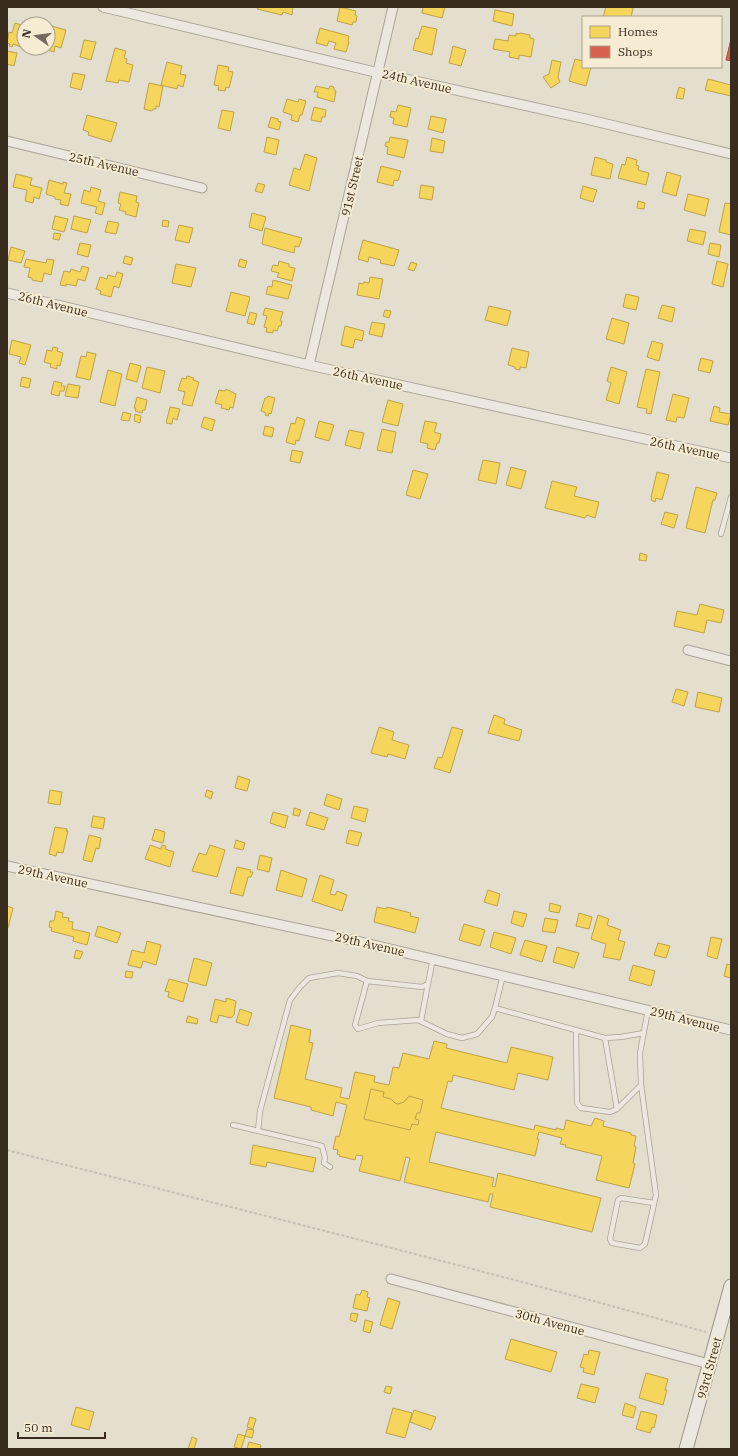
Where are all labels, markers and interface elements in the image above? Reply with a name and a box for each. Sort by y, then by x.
north arrow [16,16,56,56]
legend [582,16,722,68]
text: Homes [618,24,658,39]
text: N [18,27,34,39]
text: Shops [618,44,653,59]
street label: 24th Avenue [381,66,453,96]
street label: 25th Avenue [68,149,140,179]
street label: 91st Street [338,155,366,217]
street label: 26th Avenue [17,288,89,320]
street label: 26th Avenue [332,363,404,393]
street label: 26th Avenue [649,433,721,463]
street label: 29th Avenue [17,861,89,891]
street label: 29th Avenue [334,929,406,959]
street label: 29th Avenue [649,1003,721,1035]
street label: 30th Avenue [514,1306,586,1338]
street label: 93rd Street [694,1335,724,1401]
scale bar [18,1414,105,1440]
text: 50 m [24,1420,53,1435]

